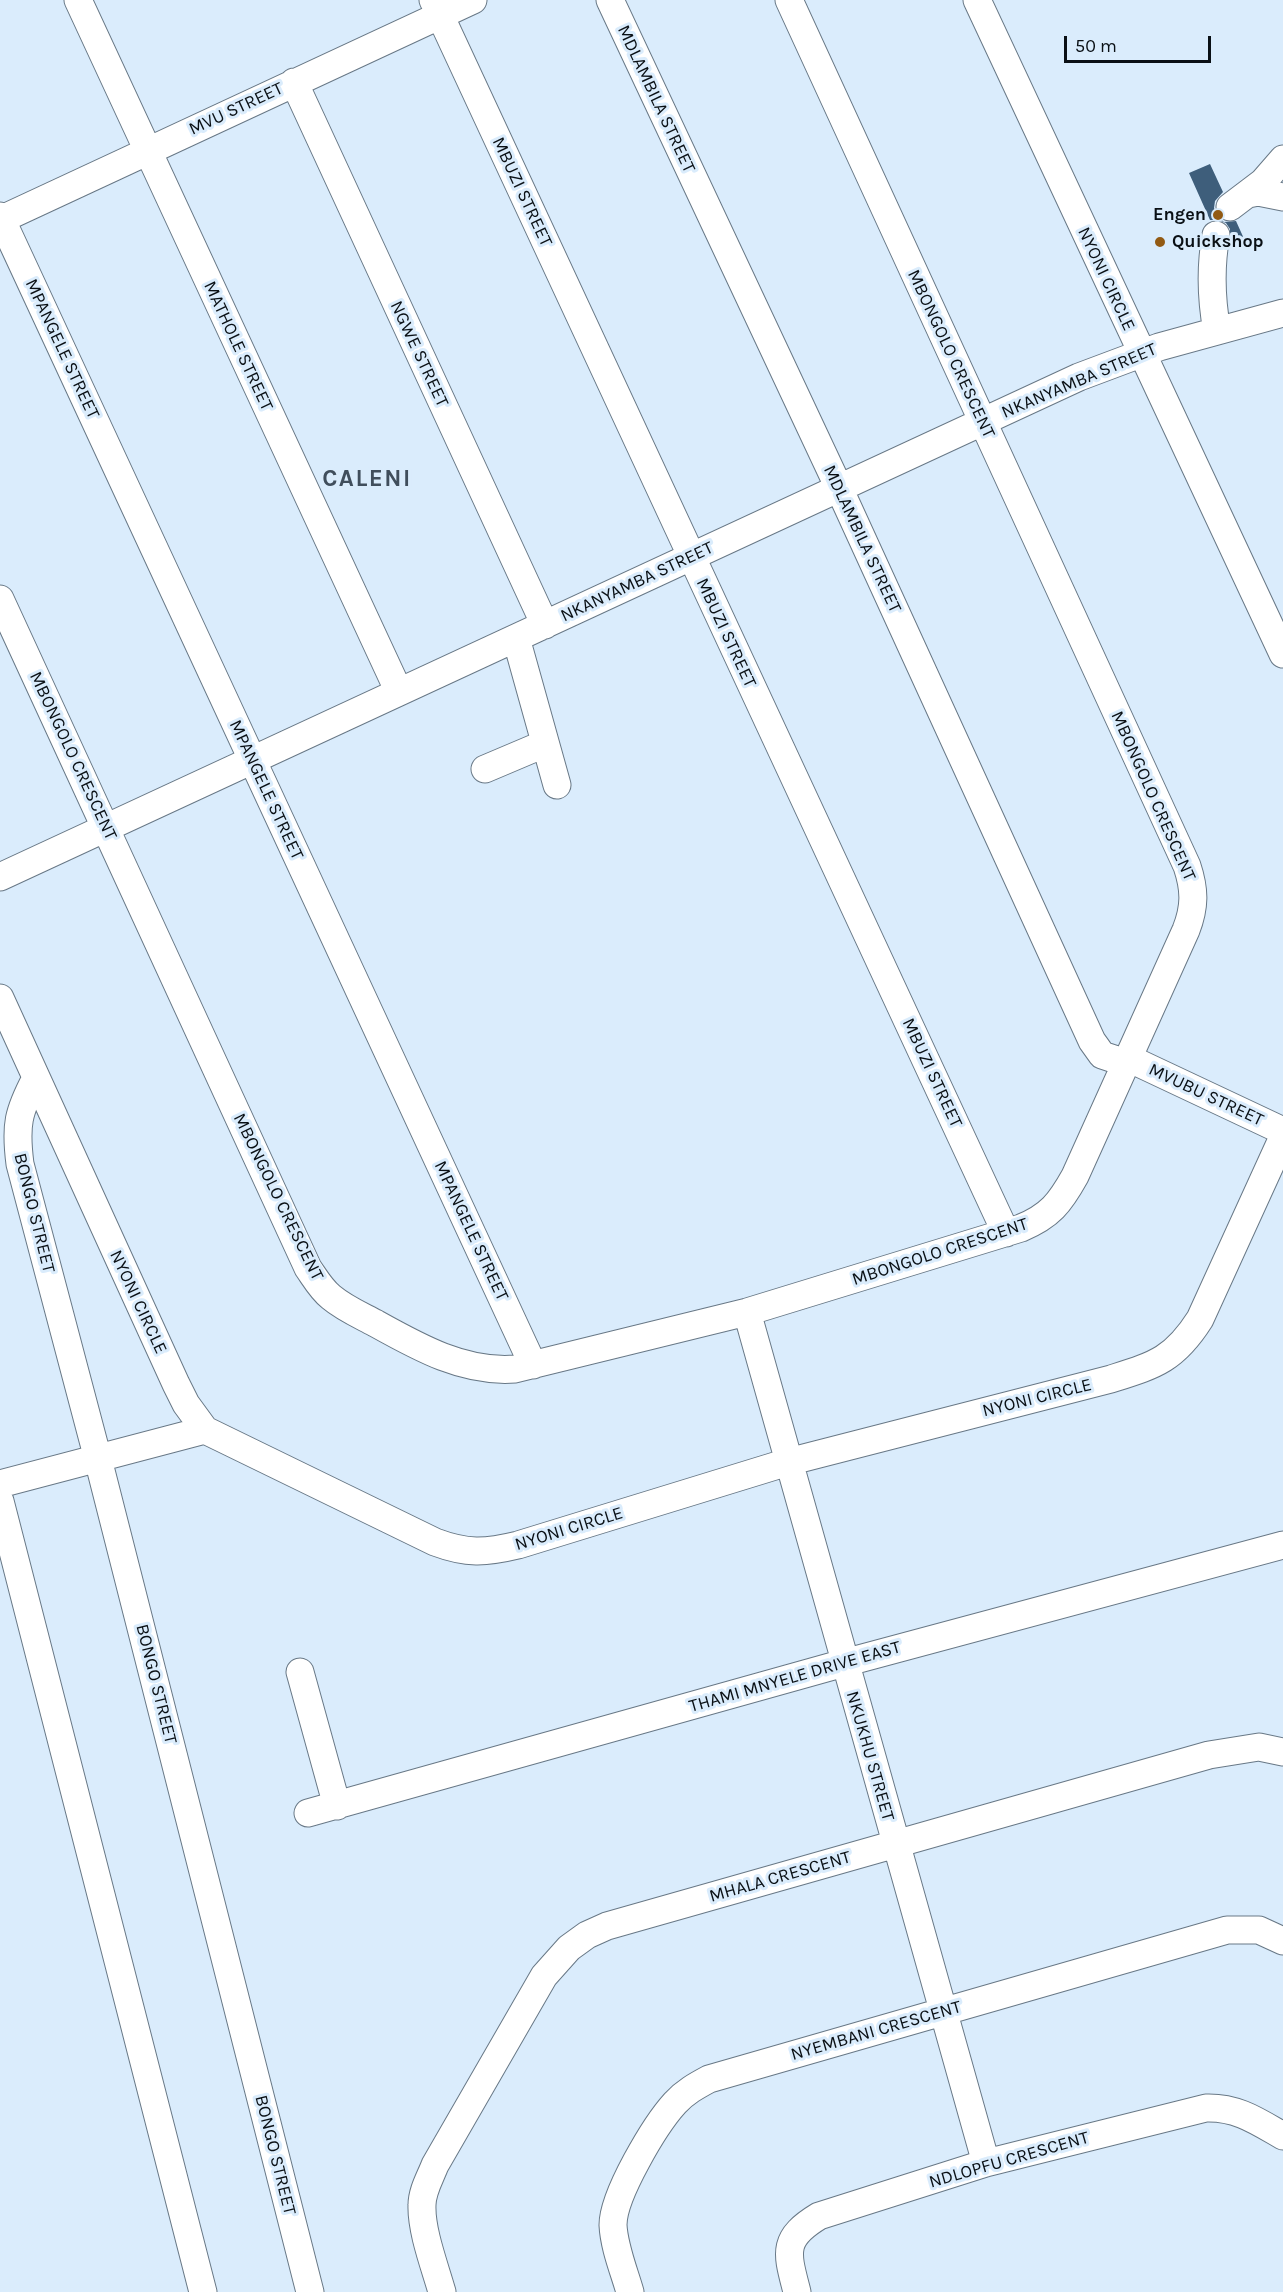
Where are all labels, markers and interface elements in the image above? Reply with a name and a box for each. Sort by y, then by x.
street label: MDLAMBILA STREET [612,22,700,176]
scale bar [1067,24,1214,62]
text: 50 m [1075,35,1117,57]
street label: MVU STREET [185,78,287,140]
street label: MBUZI STREET [487,134,557,250]
place label: Engen [1153,204,1206,226]
marker: Engen [1211,208,1225,222]
street label: NYONI CIRCLE [1073,224,1139,334]
place label: Quickshop [1172,231,1264,253]
marker: Quickshop [1153,235,1167,249]
street label: MBONGOLO CRESCENT [902,266,1000,442]
street label: MPANGELE STREET [20,276,104,422]
street label: MATHOLE STREET [199,278,277,414]
street label: NGWE STREET [385,298,453,410]
street label: NKANYAMBA STREET [998,339,1160,423]
street label: MDLAMBILA STREET [818,462,906,616]
district label: CALENI [322,465,412,493]
street label: NKANYAMBA STREET [557,537,717,627]
street label: MBUZI STREET [691,575,761,691]
street label: MBONGOLO CRESCENT [24,668,122,844]
street label: MBONGOLO CRESCENT [1106,708,1200,884]
street label: MPANGELE STREET [224,717,308,863]
street label: MBUZI STREET [897,1015,967,1131]
street label: MVUBU STREET [1145,1059,1267,1131]
street label: MBONGOLO CRESCENT [228,1110,328,1284]
street label: BONGO STREET [9,1151,59,1275]
street label: MPANGELE STREET [429,1158,513,1304]
street label: MBONGOLO CRESCENT [849,1213,1031,1291]
street label: NYONI CIRCLE [105,1247,171,1357]
street label: NYONI CIRCLE [980,1374,1094,1422]
street label: NYONI CIRCLE [512,1502,626,1556]
street label: BONGO STREET [131,1622,181,1746]
street label: THAMI MNYELE DRIVE EAST [687,1636,903,1718]
street label: NKUKHU STREET [841,1689,899,1823]
street label: MHALA CRESCENT [707,1846,853,1908]
street label: NYEMBANI CRESCENT [788,1996,964,2066]
street label: BONGO STREET [250,2093,300,2217]
street label: NDLOPFU CRESCENT [927,2127,1091,2193]

